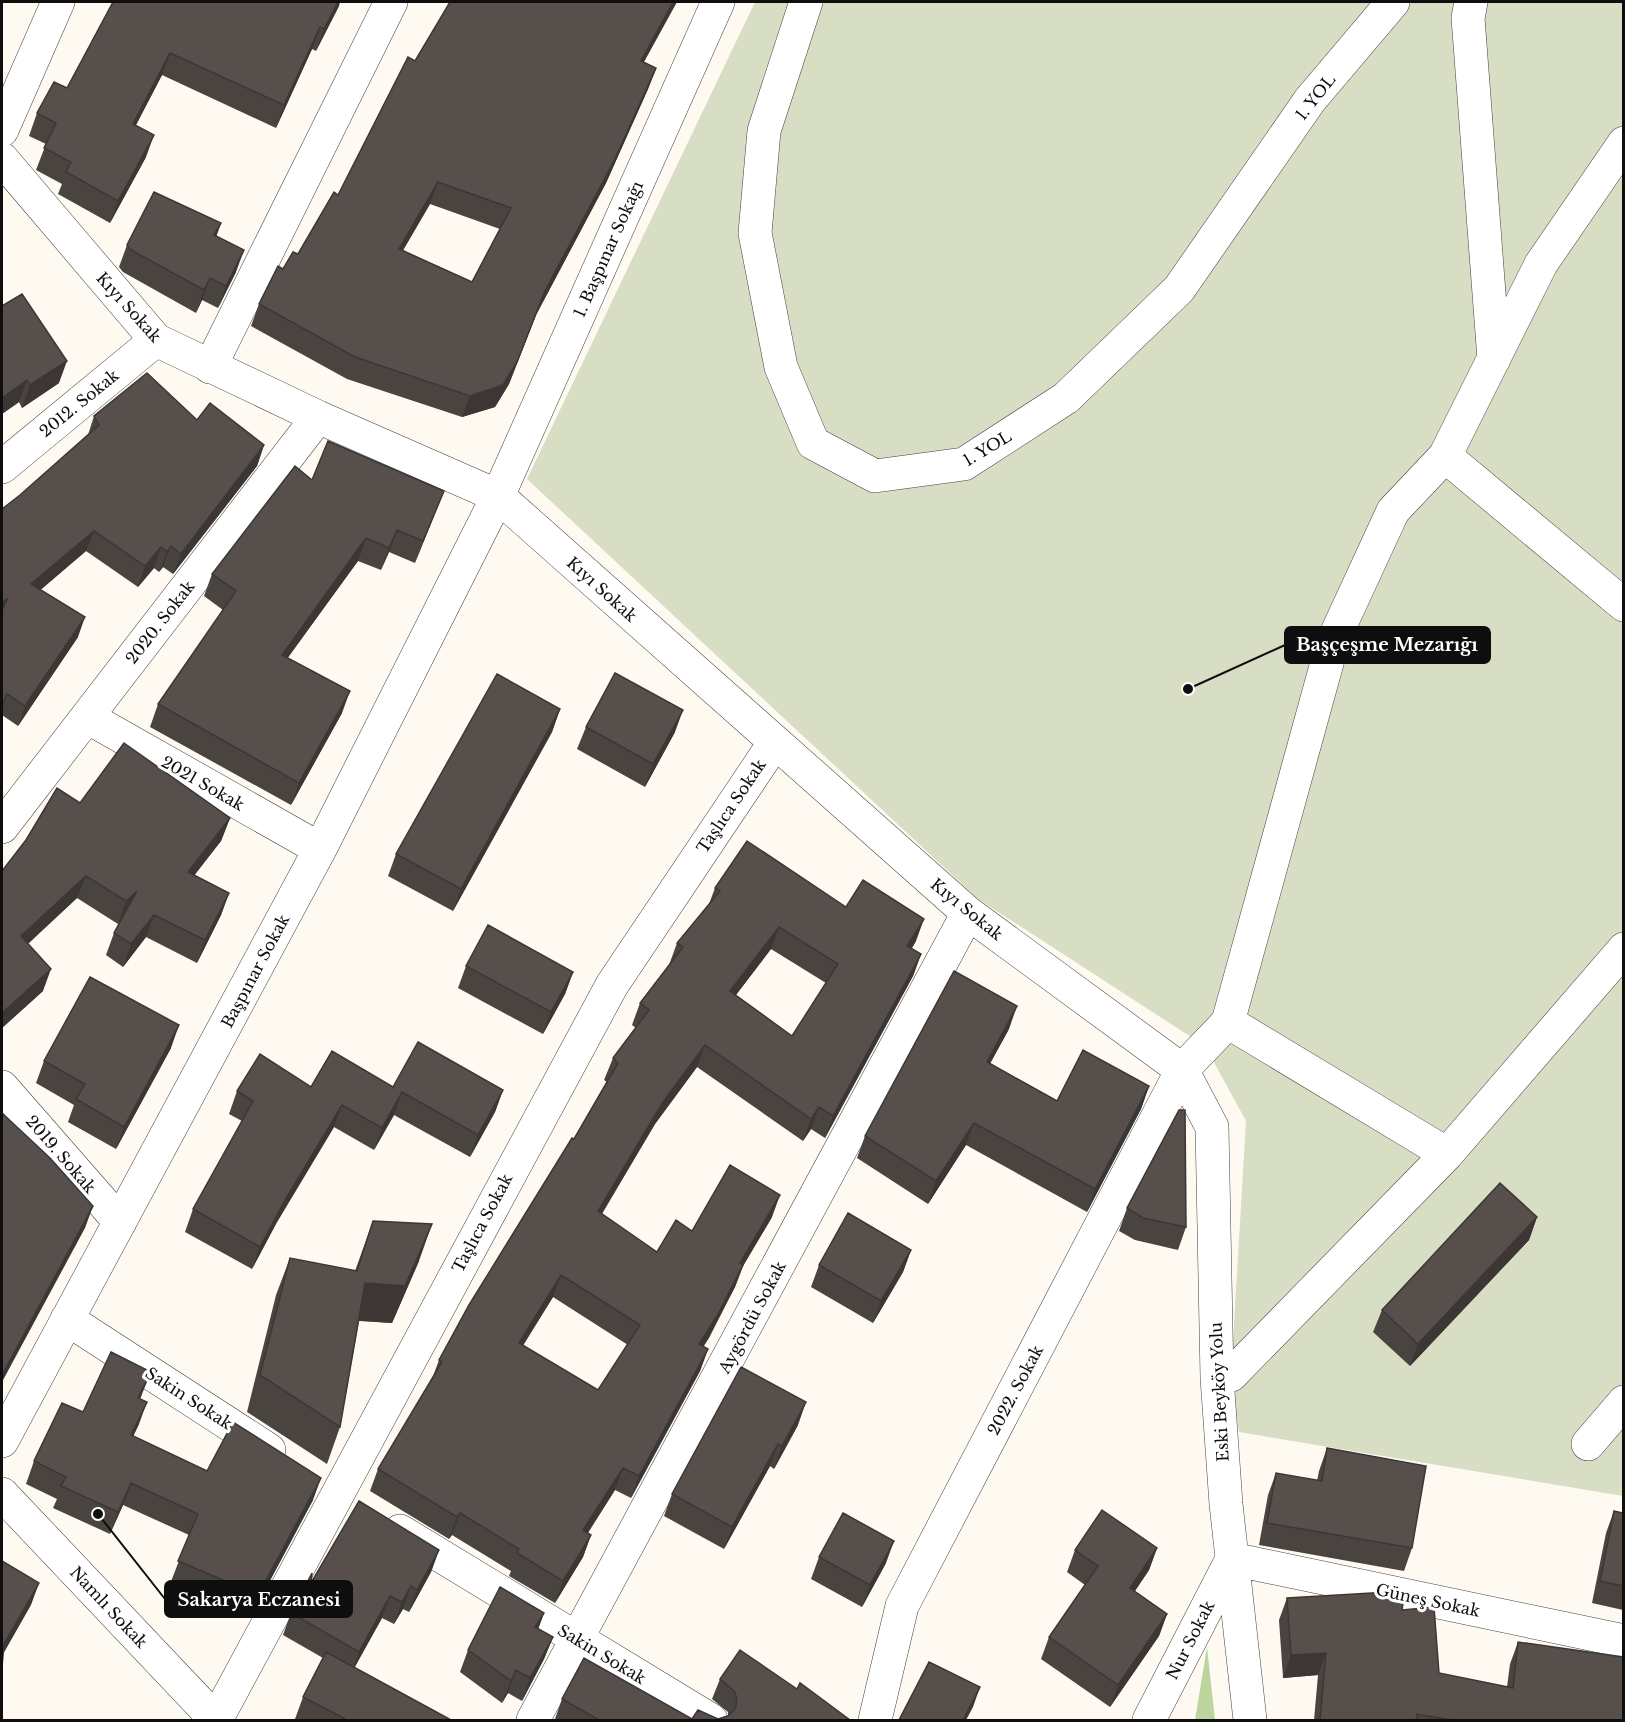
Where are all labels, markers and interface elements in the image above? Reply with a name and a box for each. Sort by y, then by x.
street label: 1. YOL [1291,70,1339,124]
street label: 1. Başpınar Sokağı [569,177,647,320]
street label: Kıyı Sokak [92,268,166,346]
street label: 2012. Sokak [35,365,123,441]
street label: 1. YOL [959,426,1015,470]
street label: Kıyı Sokak [563,552,641,626]
street label: 2020. Sokak [121,576,199,668]
callout: Başçeşme Mezarığı [1285,627,1490,663]
text: Başçeşme Mezarığı [1296,634,1478,656]
street label: 2021 Sokak [158,751,248,815]
street label: Taşlıca Sokak [692,755,770,857]
street label: Kıyı Sokak [927,874,1007,944]
street label: Başpınar Sokak [217,911,293,1031]
street label: 2019. Sokak [22,1111,100,1197]
street label: Taşlıca Sokak [448,1170,517,1276]
street label: Aygördü Sokak [714,1257,790,1377]
street label: Eski Beyköy Yolu [1205,1321,1233,1462]
street label: 2022. Sokak [983,1341,1047,1438]
street label: Sakin Sokak [142,1363,236,1434]
street label: Namlı Sokak [66,1562,152,1652]
street label: Güneş Sokak [1374,1579,1482,1621]
callout: Sakarya Eczanesi [165,1581,352,1617]
text: Sakarya Eczanesi [177,1589,341,1611]
street label: Nur Sokak [1162,1597,1218,1683]
street label: Sakin Sokak [554,1620,650,1688]

